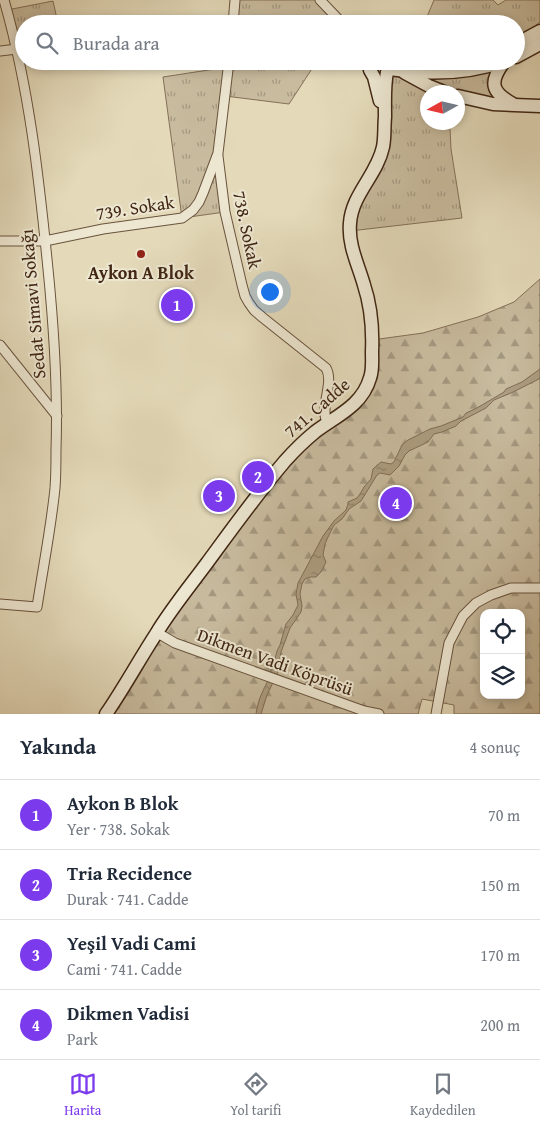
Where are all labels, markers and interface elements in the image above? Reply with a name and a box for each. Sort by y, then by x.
search box [15,15,525,70]
icon: search [33,29,61,57]
text: Burada ara [73,29,160,57]
north arrow [420,85,465,130]
street label: 739. Sokak [94,188,177,227]
street label: 738. Sokak [226,188,269,272]
street label: Sedat Simavi Sokağı [13,228,52,380]
marker: Aykon A Blok [135,248,147,260]
place label: Aykon A Blok [88,259,195,286]
your location [257,279,283,305]
pin: 1 [161,286,193,324]
street label: 741. Cadde [278,371,356,444]
pin: 2 [242,458,274,496]
pin: 3 [203,477,235,515]
pin: 4 [380,484,412,522]
map controls [480,609,525,699]
button: locate [480,609,525,654]
street label: Dikmen Vadi Köprüsü [194,621,357,702]
button: layers [480,654,525,699]
text: Yakında [20,731,96,762]
text: 4 sonuç [470,735,520,759]
text: Aykon B Blok [67,789,178,817]
text: 1 [32,803,40,827]
text: 70 m [488,803,520,827]
text: Yer · 738. Sokak [67,817,170,841]
text: Tria Recidence [67,859,192,887]
text: 2 [32,873,40,897]
text: 150 m [480,873,520,897]
text: Durak · 741. Cadde [67,887,189,911]
text: Yeşil Vadi Cami [67,929,196,957]
text: 3 [32,943,40,967]
text: 170 m [480,943,520,967]
text: Cami · 741. Cadde [67,957,182,981]
text: Dikmen Vadisi [67,999,189,1027]
text: 4 [32,1013,40,1037]
text: 200 m [480,1013,520,1037]
text: Park [67,1027,98,1051]
tab: Harita [64,1070,101,1120]
tab: Yol tarifi [230,1070,281,1120]
tab: Kaydedilen [410,1070,476,1120]

